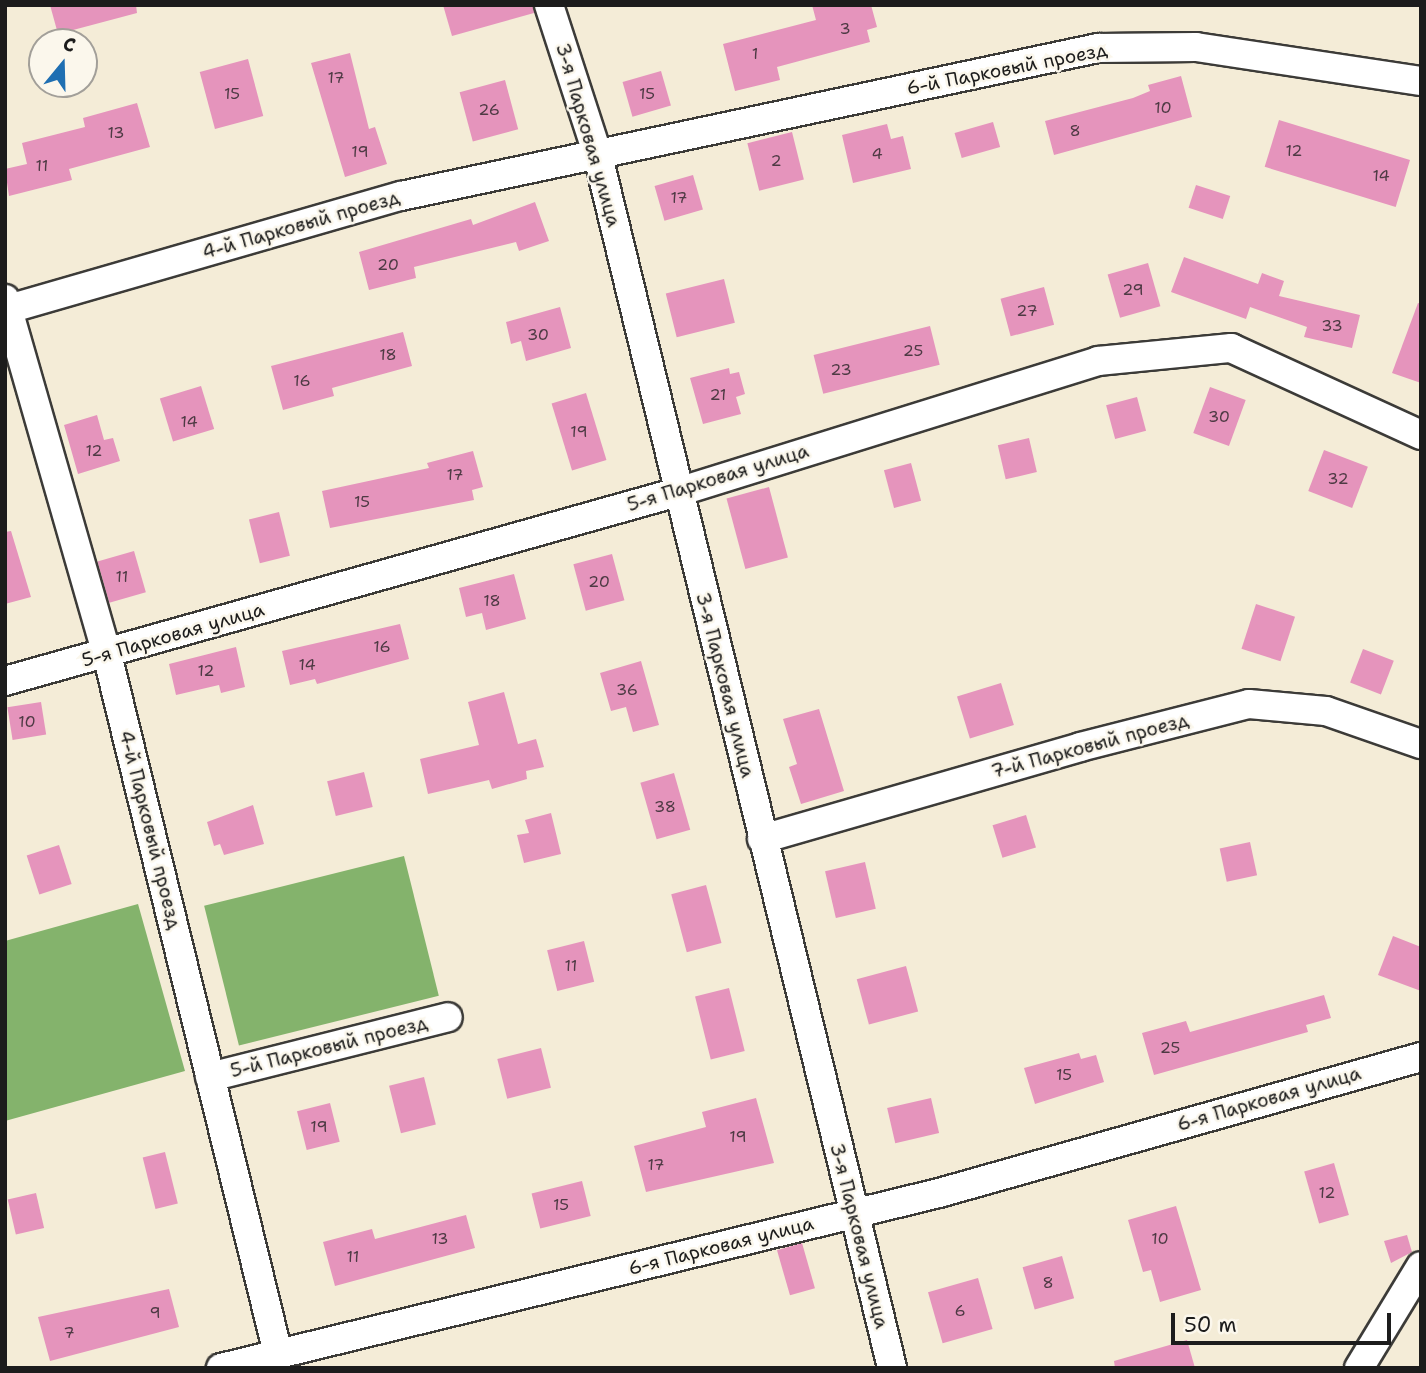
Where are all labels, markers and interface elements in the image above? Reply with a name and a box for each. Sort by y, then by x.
house number: 3 [839,19,851,39]
north arrow [28,28,98,98]
text: С [60,31,79,58]
street label: 6-й Парковый проезд [905,38,1109,100]
street label: 3-я Парковая улица [551,41,625,229]
house number: 1 [752,44,758,64]
house number: 17 [327,68,345,88]
house number: 15 [224,84,240,104]
house number: 15 [639,84,655,104]
house number: 10 [1154,98,1172,118]
house number: 26 [478,100,500,120]
house number: 8 [1069,121,1081,141]
house number: 13 [107,123,125,143]
house number: 12 [1285,141,1303,161]
house number: 19 [351,142,369,162]
house number: 4 [871,144,883,164]
house number: 2 [770,151,782,171]
house number: 11 [36,156,48,176]
house number: 14 [1372,166,1390,186]
street label: 4-й Парковый проезд [200,186,402,264]
house number: 17 [670,188,688,208]
house number: 20 [377,255,399,275]
house number: 29 [1122,280,1144,300]
house number: 27 [1016,301,1038,321]
house number: 33 [1321,316,1343,336]
house number: 30 [527,325,549,345]
house number: 25 [903,341,923,361]
house number: 18 [379,345,397,365]
house number: 23 [830,360,852,380]
house number: 16 [293,371,311,391]
house number: 21 [709,385,727,405]
house number: 30 [1208,407,1230,427]
house number: 14 [180,412,198,432]
house number: 19 [570,422,588,442]
street label: 5-я Парковая улица [624,440,812,516]
house number: 12 [85,441,103,461]
house number: 17 [446,465,464,485]
house number: 32 [1327,469,1349,489]
house number: 15 [354,492,370,512]
house number: 11 [116,567,128,587]
house number: 20 [588,572,610,592]
street label: 3-я Парковая улица [691,590,759,780]
house number: 18 [483,591,501,611]
street label: 5-я Парковая улица [79,598,267,672]
house number: 16 [373,637,391,657]
house number: 14 [298,655,316,675]
house number: 12 [197,661,215,681]
house number: 36 [616,680,638,700]
street label: 7-й Парковый проезд [989,709,1191,783]
house number: 10 [18,712,36,732]
street label: 4-й Парковый проезд [114,728,186,932]
house number: 38 [654,797,676,817]
house number: 11 [565,956,577,976]
street label: 5-й Парковый проезд [228,1011,430,1083]
house number: 25 [1160,1038,1180,1058]
street label: 6-я Парковая улица [1175,1062,1363,1136]
house number: 15 [1056,1065,1072,1085]
house number: 19 [310,1117,328,1137]
house number: 19 [729,1127,747,1147]
street label: 3-я Парковая улица [825,1141,893,1331]
house number: 17 [647,1155,665,1175]
house number: 12 [1318,1183,1336,1203]
house number: 15 [553,1195,569,1215]
street label: 6-я Парковая улица [626,1212,816,1280]
house number: 13 [431,1229,449,1249]
house number: 10 [1151,1229,1169,1249]
house number: 11 [347,1247,359,1267]
house number: 8 [1042,1273,1054,1293]
scale bar [1174,1300,1394,1344]
house number: 6 [954,1301,966,1321]
house number: 9 [149,1303,161,1323]
text: 50 m [1184,1311,1237,1339]
house number: 7 [63,1323,75,1343]

